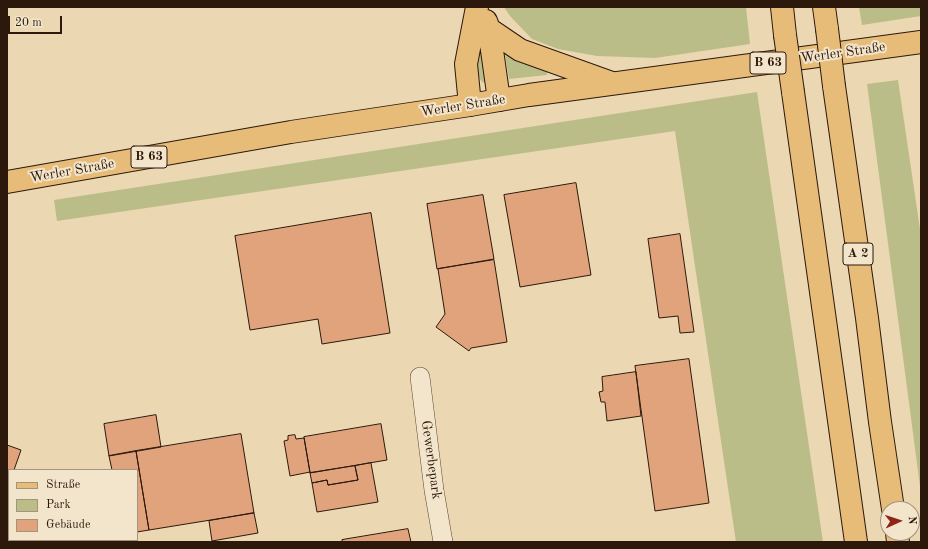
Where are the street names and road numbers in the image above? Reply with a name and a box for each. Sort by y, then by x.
street label: Werler Straße [799,39,887,67]
road number: B 63 [750,52,786,74]
street label: Werler Straße [419,91,507,121]
road number: B 63 [131,146,167,168]
street label: Werler Straße [28,155,116,187]
road number: A 2 [843,243,873,265]
street label: Gewerbepark [417,419,445,501]

